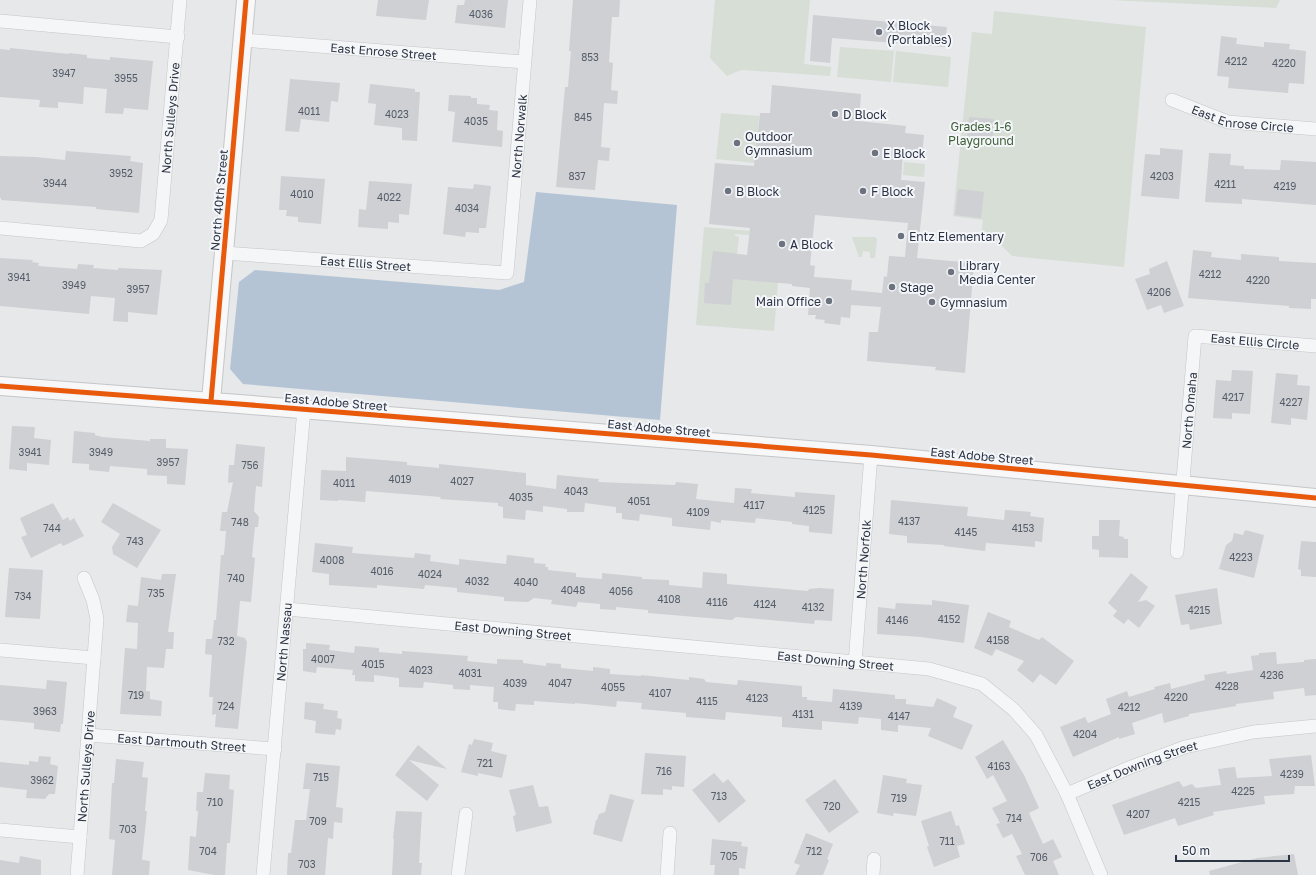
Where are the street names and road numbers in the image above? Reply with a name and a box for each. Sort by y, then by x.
street label: East Enrose Street [330,39,437,63]
street label: North Sulleys Drive [158,62,182,174]
street label: North Norwalk [508,93,530,179]
street label: East Enrose Circle [1190,101,1294,135]
street label: North 40th Street [207,148,231,251]
street label: East Ellis Street [320,252,412,274]
street label: East Ellis Circle [1210,330,1300,352]
street label: North Omaha [1178,372,1199,449]
street label: East Adobe Street [284,390,388,414]
street label: East Adobe Street [607,416,711,440]
street label: East Adobe Street [930,444,1034,468]
street label: North Norfolk [852,519,874,600]
street label: North Nassau [273,602,294,682]
street label: East Downing Street [454,617,572,643]
street label: East Downing Street [776,647,895,673]
street label: North Sulleys Drive [74,710,97,823]
street label: East Dartmouth Street [117,730,247,754]
street label: East Downing Street [1085,737,1199,792]

